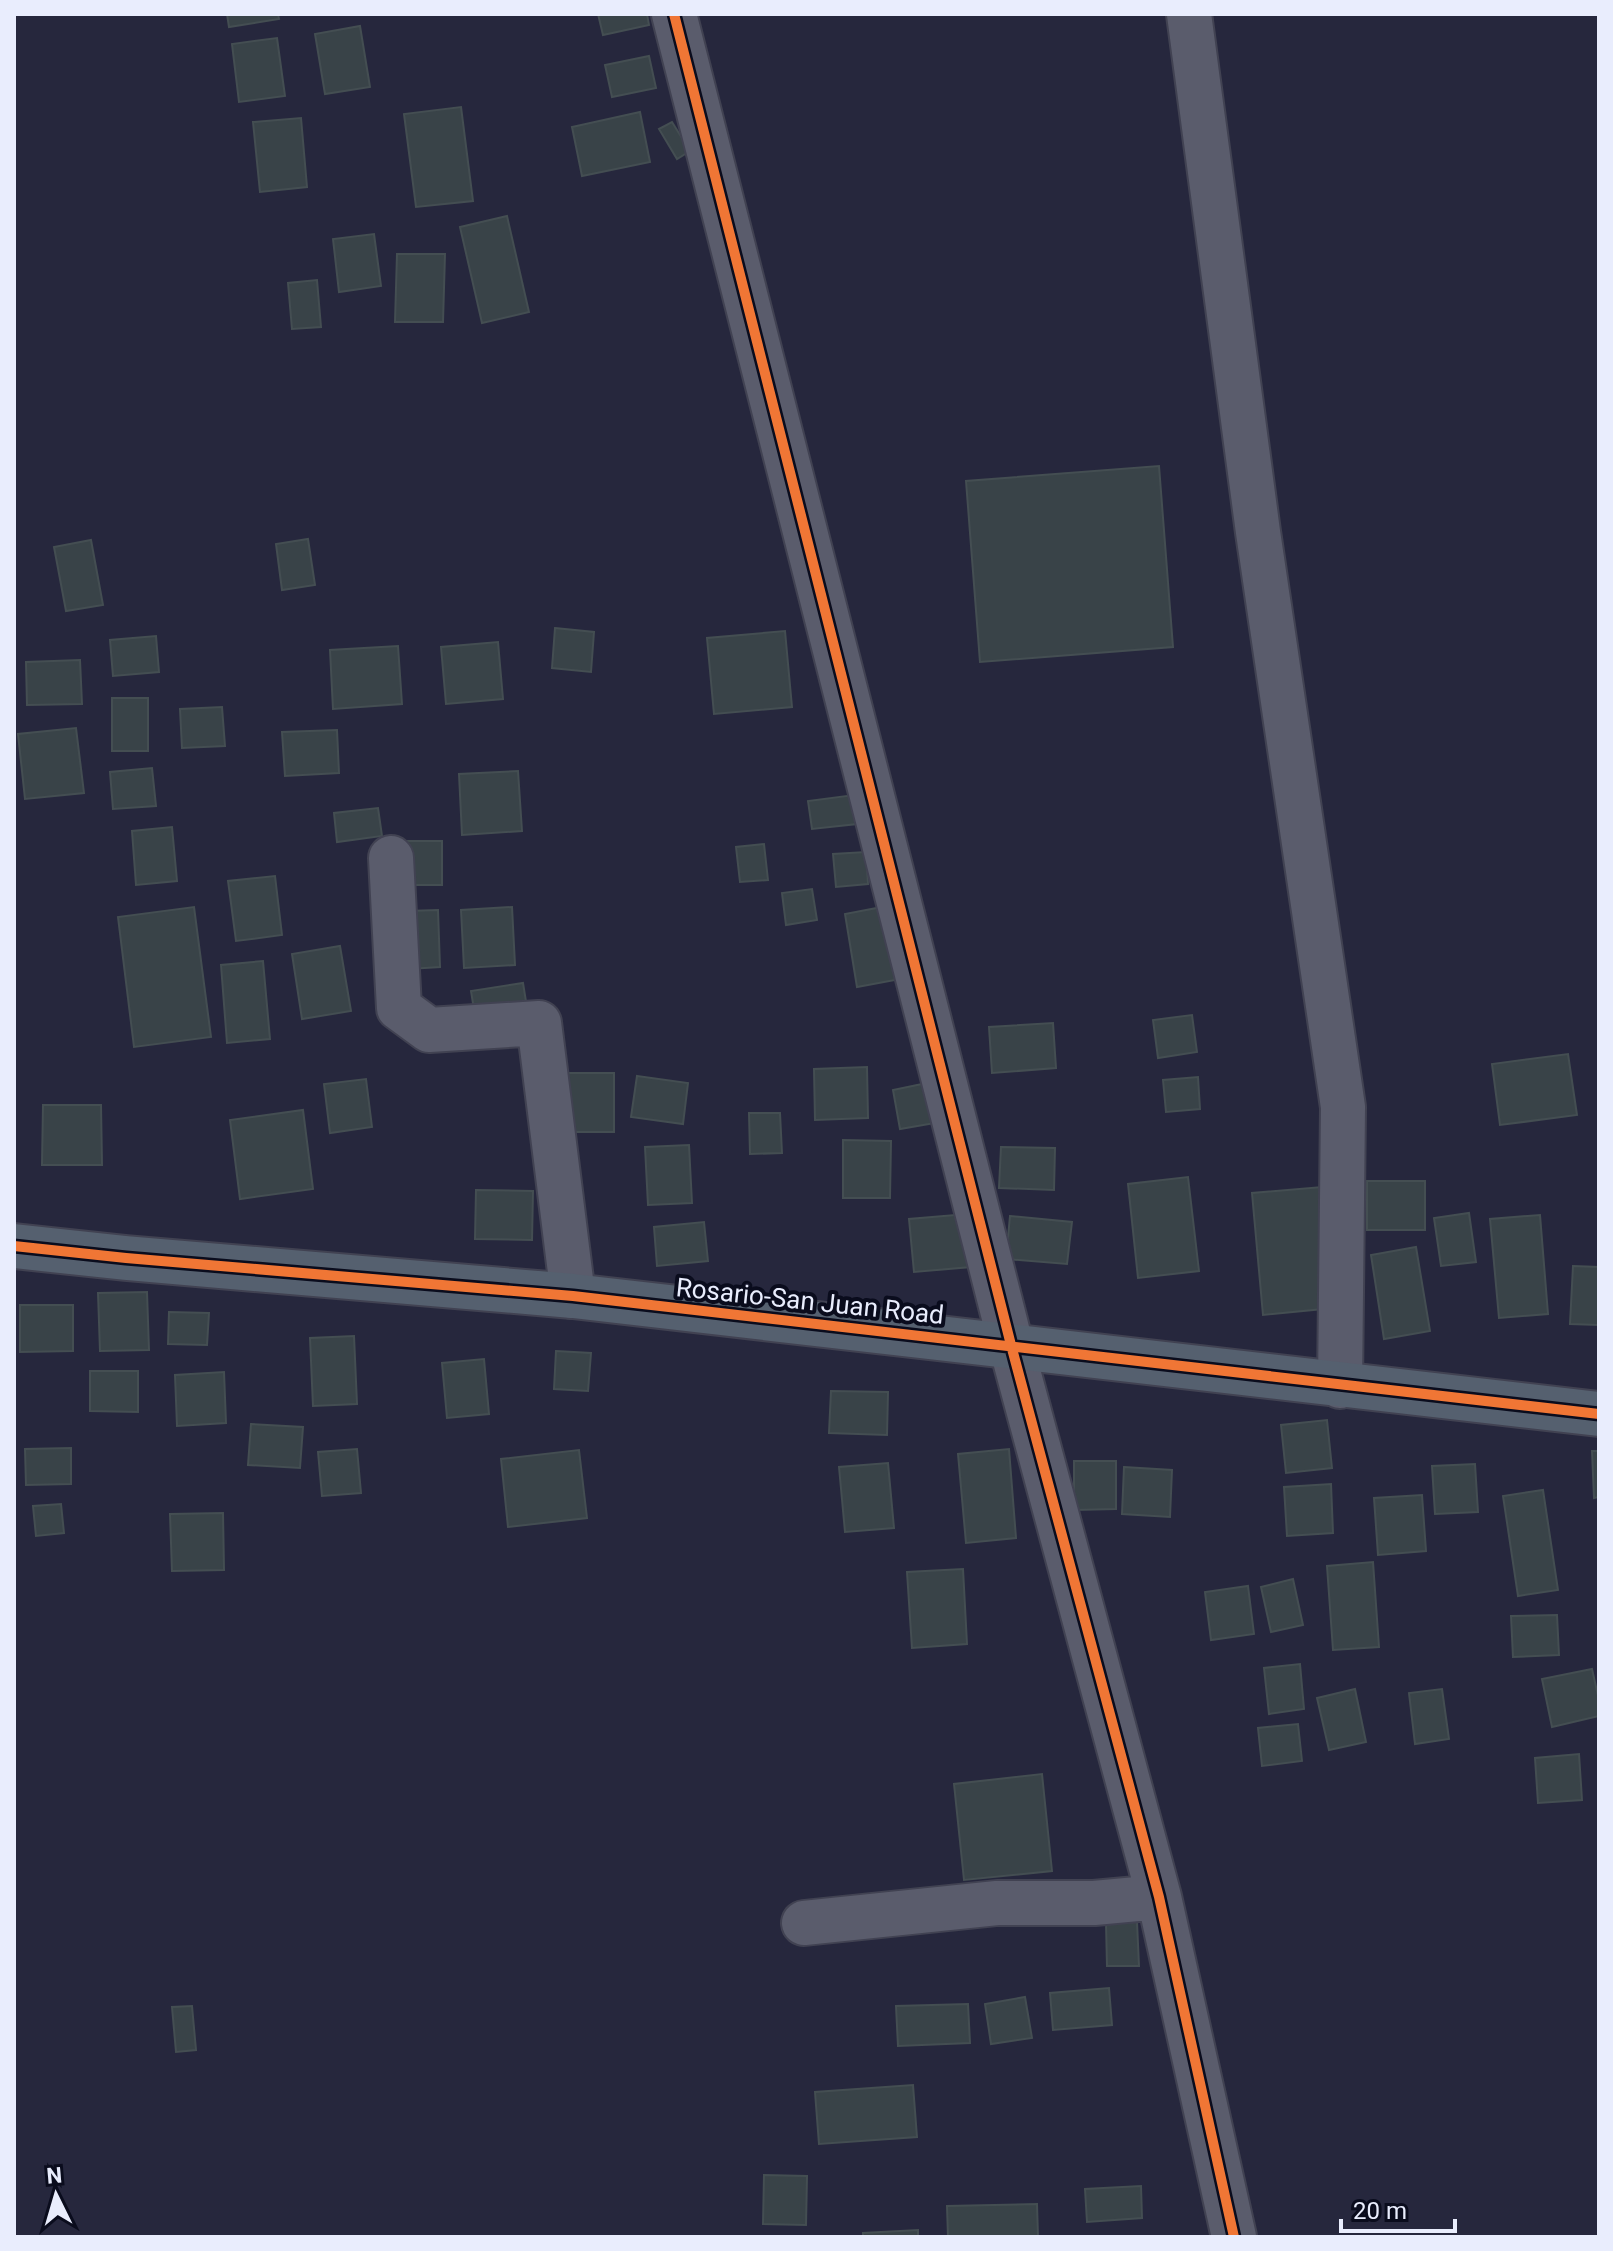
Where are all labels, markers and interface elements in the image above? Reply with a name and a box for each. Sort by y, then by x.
street label: Rosario-San Juan Road [675,1272,945,1330]
north arrow [16,2155,96,2235]
text: N [45,2162,63,2189]
scale bar [1341,2183,1455,2233]
text: 20 m [1353,2197,1407,2225]

